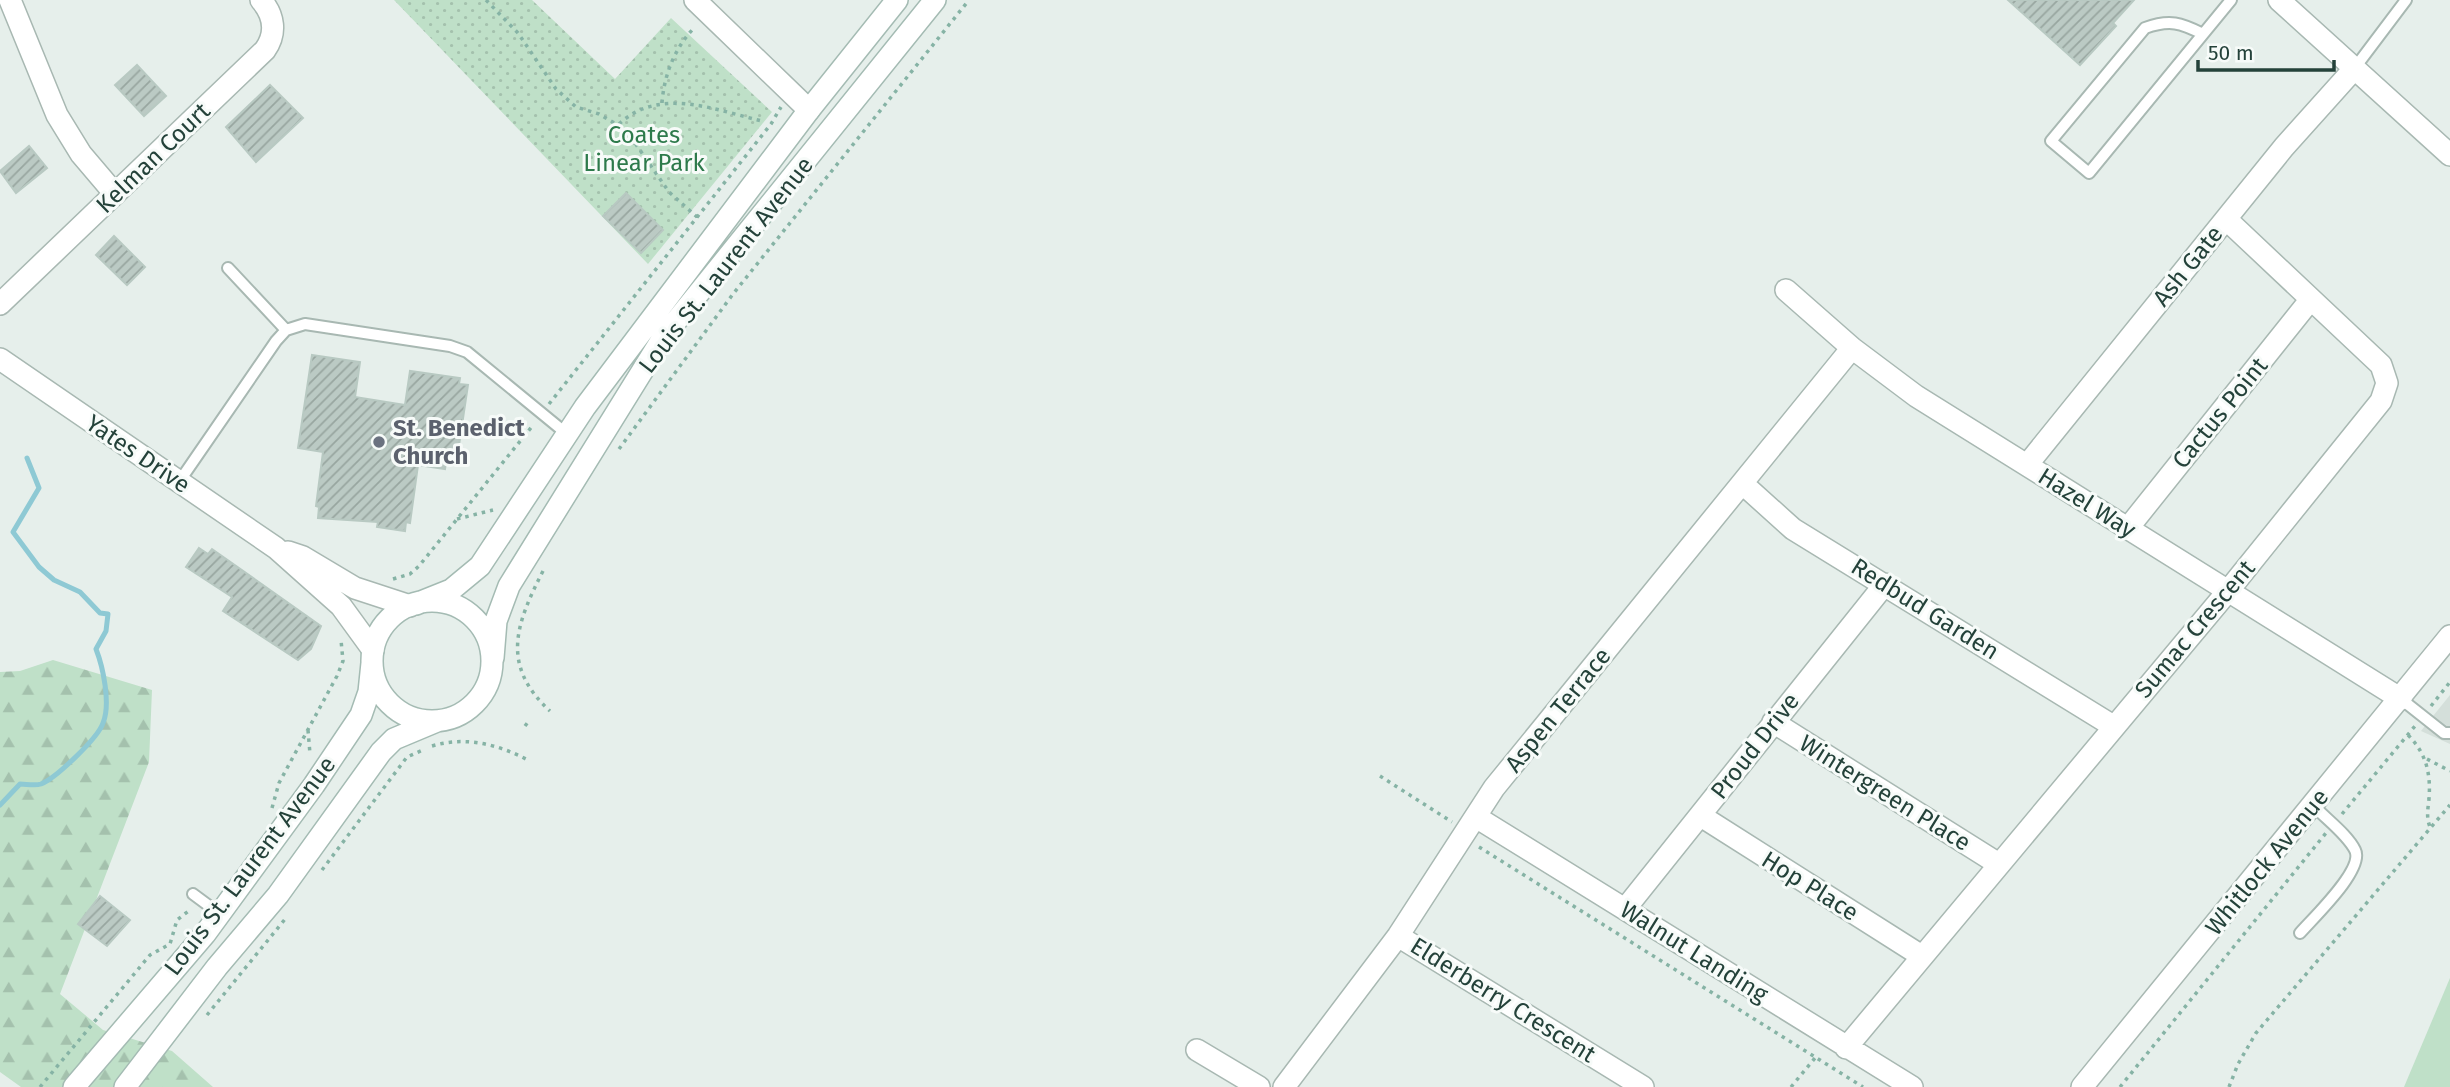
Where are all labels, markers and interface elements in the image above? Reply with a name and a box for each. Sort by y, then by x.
scale bar [2198,28,2334,72]
text: 50 m [2208,40,2254,66]
street label: Kelman Court [90,97,216,219]
park label: Coates Linear Park [583,121,705,177]
street label: Louis St. Laurent Avenue [633,151,819,379]
street label: Ash Gate [2147,220,2229,312]
street label: Cactus Point [2167,352,2273,474]
street label: Yates Drive [81,409,195,499]
place label: St. Benedict Church [393,414,525,470]
marker: St. Benedict Church [371,434,387,450]
street label: Hazel Way [2033,462,2141,544]
street label: Redbud Garden [1846,552,2004,666]
street label: Sumac Crescent [2129,554,2261,704]
street label: Aspen Terrace [1499,642,1617,778]
street label: Proud Drive [1705,687,1805,805]
street label: Wintergreen Place [1794,729,1976,857]
street label: Louis St. Laurent Avenue [159,751,341,981]
street label: Whitlock Avenue [2200,783,2334,941]
street label: Hop Place [1756,845,1864,927]
street label: Walnut Landing [1615,895,1773,1009]
street label: Elderberry Crescent [1405,932,1601,1068]

